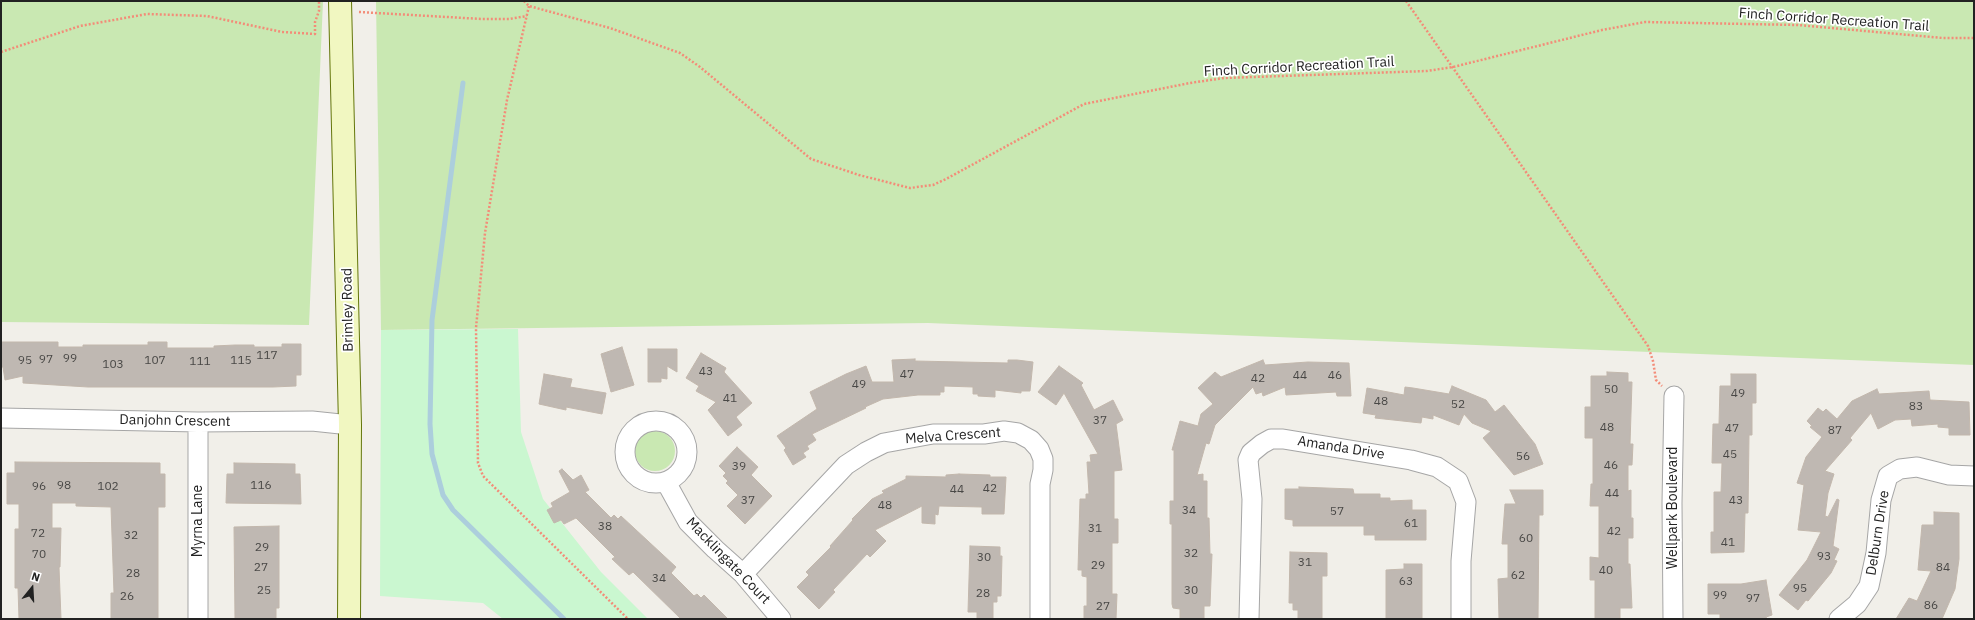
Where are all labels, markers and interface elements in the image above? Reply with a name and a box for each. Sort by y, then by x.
street label: Finch Corridor Recreation Trail [1738,5,1930,35]
street label: Finch Corridor Recreation Trail [1203,54,1395,80]
street label: Brimley Road [339,268,357,352]
house number: 117 [256,349,278,363]
house number: 99 [63,352,77,366]
house number: 97 [39,353,53,367]
house number: 95 [18,354,32,368]
house number: 107 [144,354,166,368]
house number: 115 [230,354,252,368]
house number: 111 [189,355,211,369]
house number: 103 [102,358,124,372]
house number: 43 [699,365,713,379]
house number: 47 [900,368,914,382]
house number: 44 [1293,369,1307,383]
house number: 46 [1328,369,1342,383]
house number: 42 [1251,372,1265,386]
house number: 49 [852,378,866,392]
house number: 50 [1604,383,1618,397]
house number: 49 [1731,387,1745,401]
house number: 41 [723,392,737,406]
house number: 48 [1374,395,1388,409]
house number: 52 [1451,398,1465,412]
house number: 83 [1909,400,1923,414]
street label: Danjohn Crescent [119,412,231,430]
house number: 37 [1093,414,1107,428]
house number: 48 [1600,421,1614,435]
house number: 47 [1725,422,1739,436]
street label: Melva Crescent [905,424,1001,448]
house number: 87 [1828,424,1842,438]
street label: Amanda Drive [1296,433,1386,463]
street label: Wellpark Boulevard [1665,447,1681,569]
house number: 45 [1723,448,1737,462]
house number: 56 [1516,450,1530,464]
house number: 46 [1604,459,1618,473]
house number: 39 [732,460,746,474]
house number: 98 [57,479,71,493]
house number: 116 [250,479,272,493]
house number: 96 [32,480,46,494]
house number: 102 [97,480,119,494]
house number: 42 [983,482,997,496]
house number: 44 [950,483,964,497]
street label: Myrna Lane [190,485,206,557]
house number: 44 [1605,487,1619,501]
street label: Delburn Drive [1863,489,1893,577]
house number: 37 [741,494,755,508]
house number: 43 [1729,494,1743,508]
house number: 48 [878,499,892,513]
house number: 34 [1182,504,1196,518]
house number: 57 [1330,505,1344,519]
street label: Macklingate Court [682,514,774,608]
house number: 61 [1404,517,1418,531]
house number: 38 [598,520,612,534]
house number: 31 [1088,522,1102,536]
house number: 42 [1607,525,1621,539]
house number: 72 [31,527,45,541]
house number: 32 [124,529,138,543]
house number: 60 [1519,532,1533,546]
house number: 41 [1721,536,1735,550]
house number: 29 [255,541,269,555]
house number: 32 [1184,547,1198,561]
house number: 70 [32,548,46,562]
house number: 93 [1817,550,1831,564]
house number: 30 [977,551,991,565]
house number: 31 [1298,556,1312,570]
house number: 29 [1091,559,1105,573]
house number: 27 [254,561,268,575]
house number: 84 [1936,561,1950,575]
house number: 40 [1599,564,1613,578]
house number: 28 [126,567,140,581]
north arrow [12,568,52,608]
text: N [30,569,42,584]
house number: 62 [1511,569,1525,583]
house number: 34 [652,572,666,586]
house number: 63 [1399,575,1413,589]
house number: 95 [1793,582,1807,596]
house number: 25 [257,584,271,598]
house number: 30 [1184,584,1198,598]
house number: 28 [976,587,990,601]
house number: 99 [1713,589,1727,603]
house number: 26 [120,590,134,604]
house number: 97 [1746,592,1760,606]
house number: 86 [1924,599,1938,613]
house number: 27 [1096,600,1110,614]

